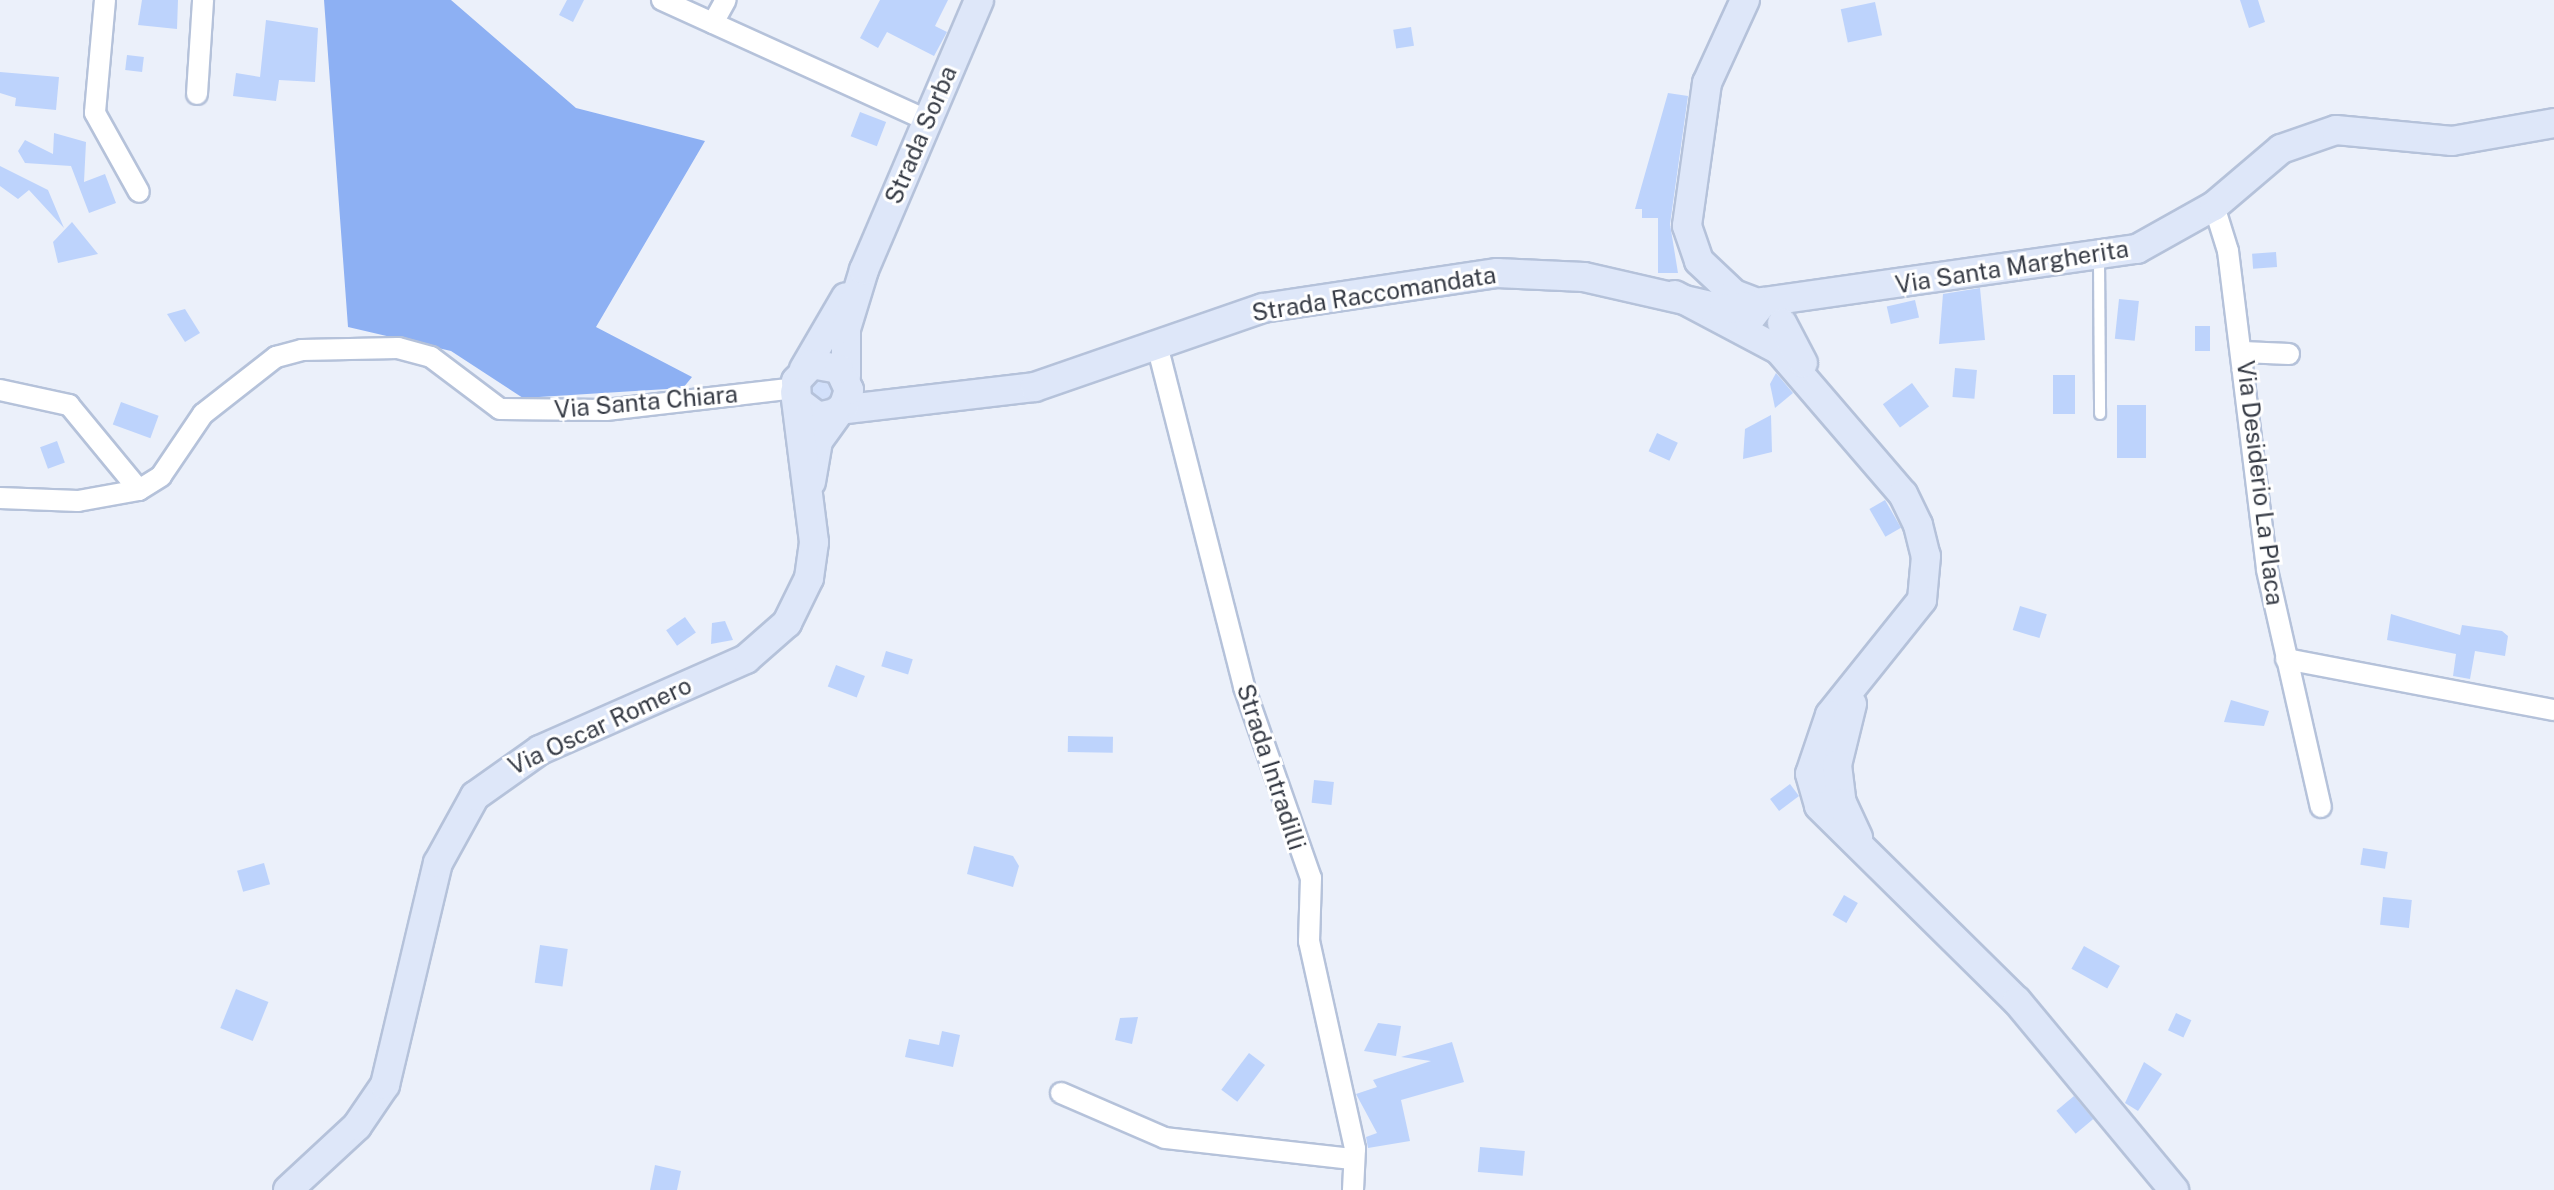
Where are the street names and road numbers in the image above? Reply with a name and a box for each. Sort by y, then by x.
street label: Strada Sorba [879,62,963,208]
street label: Via Santa Margherita [1893,234,2131,300]
street label: Strada Raccomandata [1250,260,1498,328]
street label: Via Desiderio La Placa [2231,359,2289,607]
street label: Via Santa Chiara [553,380,739,424]
street label: Via Oscar Romero [504,671,696,781]
street label: Strada Intradilli [1231,680,1311,854]

